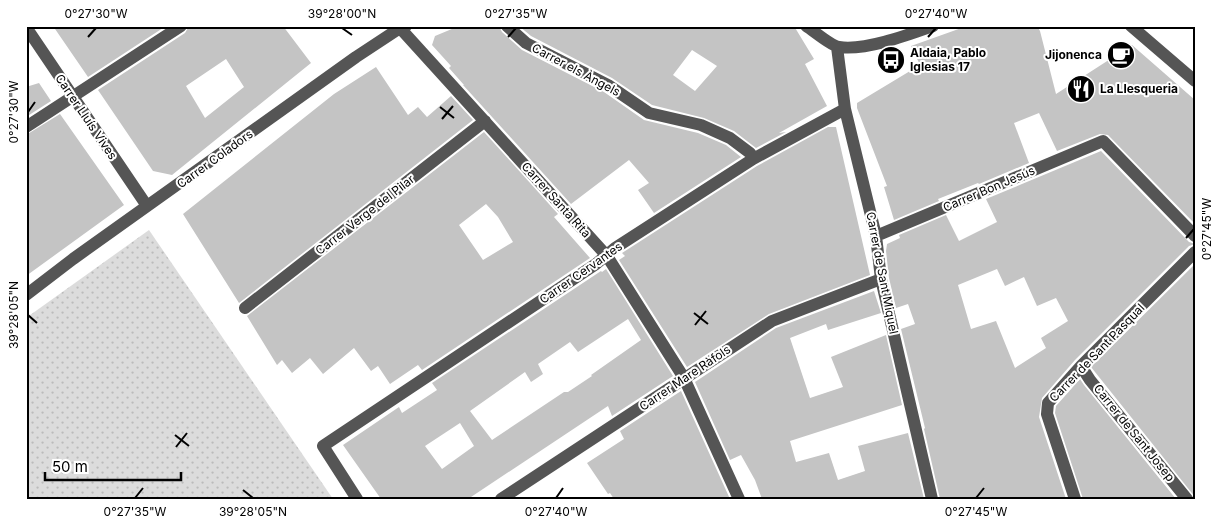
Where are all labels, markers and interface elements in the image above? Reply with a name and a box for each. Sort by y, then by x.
text: 0°27'30"W [64,6,128,21]
text: 39°28'00"N [308,6,376,21]
text: 0°27'35"W [485,6,548,21]
text: 0°27'40"W [905,6,968,21]
street label: Carrer els Àngels [529,40,623,99]
cafe icon: Jijonenca [1106,40,1136,70]
bus stop icon: Aldaia, Pablo Iglesias 17 [876,45,906,75]
place label: Aldaia, Pablo Iglesias 17 [910,45,986,74]
place label: Jijonenca [1045,47,1102,62]
street label: Carrer Lluís Vives [52,71,121,162]
restaurant icon: La Llesqueria [1066,74,1096,104]
text: 0°27'30"W [6,80,21,144]
place label: La Llesqueria [1100,81,1178,96]
street label: Carrer Coladors [174,126,256,191]
street label: Carrer Santa Rita [519,159,594,241]
street label: Carrer Bon Jesús [941,162,1037,215]
street label: Carrer Verge del Pilar [312,171,418,258]
text: 0°27'45"W [1199,198,1214,260]
street label: Carrer de Sant Miquel [863,211,902,335]
street label: Carrer Cervantes [536,238,625,307]
text: 39°28'05"N [6,281,21,349]
street label: Carrer de Sant Pasqual [1046,300,1147,405]
street label: Carrer Mare Ràfols [636,342,733,414]
street label: Carrer de Sant Josep [1091,381,1178,484]
scale bar [45,450,181,482]
text: 50 m [52,457,88,476]
text: 0°27'35"W [104,504,167,519]
text: 39°28'05"N [219,504,287,519]
text: 0°27'40"W [525,504,588,519]
text: 0°27'45"W [945,504,1007,519]

